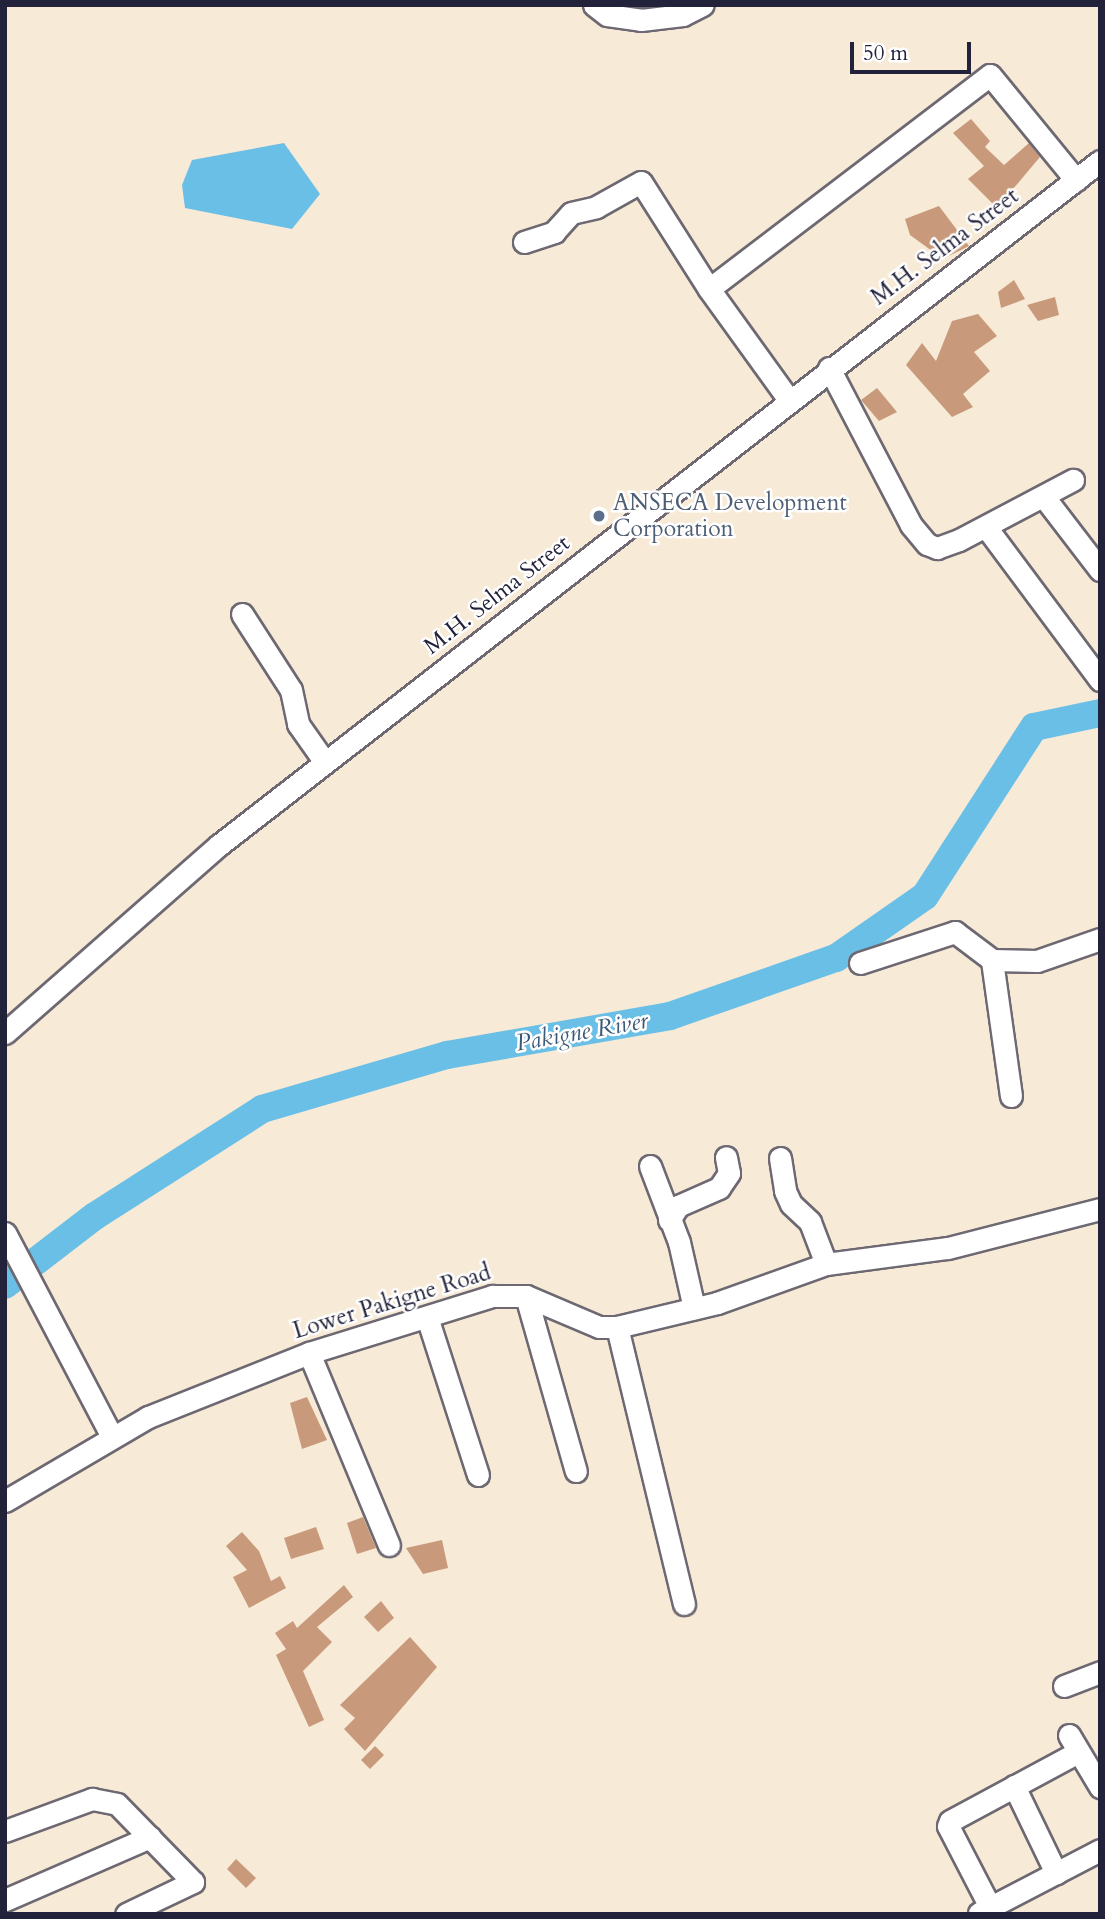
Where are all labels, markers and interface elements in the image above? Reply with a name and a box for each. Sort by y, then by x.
scale bar [853,28,974,72]
text: 50 m [863,39,908,68]
street label: M.H. Selma Street [866,183,1024,311]
place label: ANSECA Development Corporation [613,489,847,543]
marker: ANSECA Development Corporation [591,508,607,524]
street label: M.H. Selma Street [419,529,575,661]
water label: Pakigne River [514,1006,650,1058]
street label: Lower Pakigne Road [290,1259,494,1345]

